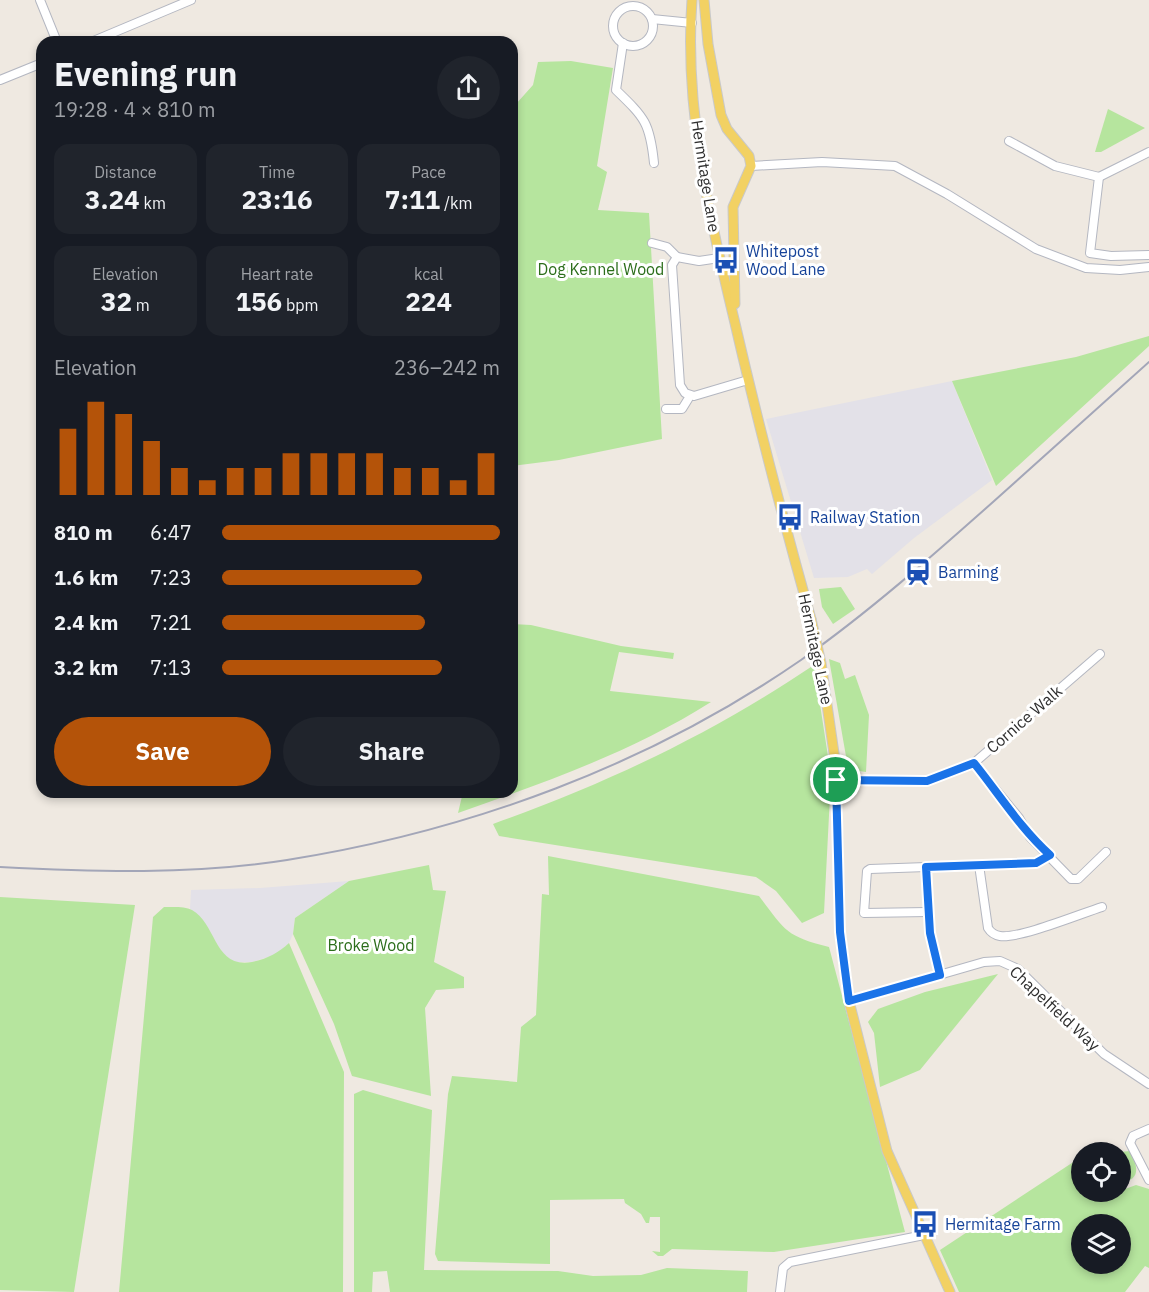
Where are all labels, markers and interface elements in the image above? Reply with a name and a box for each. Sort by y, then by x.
text: Evening run [54,52,238,95]
button: share [437,56,500,119]
text: 19:28 · 4 × 810 m [54,96,215,123]
street label: Hermitage Lane [687,118,725,234]
text: Distance [94,162,157,182]
text: Time [259,162,295,182]
text: Pace [411,162,446,182]
text: 3.24 [85,182,140,216]
text: 23:16 [242,182,312,216]
text: 7:11 [385,182,440,216]
text: km [140,193,166,213]
text: /km [440,193,473,213]
place label: Whitepost Wood Lane [746,241,826,279]
bus stop icon: Whitepost Wood Lane [711,245,741,275]
park label: Dog Kennel Wood [538,259,664,279]
text: Elevation [92,264,158,284]
text: Heart rate [241,264,313,284]
text: kcal [414,264,443,284]
text: 32 [101,284,132,318]
text: 156 [235,284,282,318]
text: 224 [405,284,452,318]
text: m [132,295,150,315]
text: bpm [282,295,319,315]
text: Elevation [54,354,137,381]
text: 236–242 m [394,354,500,381]
bus stop icon: Railway Station [775,502,805,532]
place label: Railway Station [810,507,920,527]
text: 810 m [54,519,113,546]
text: 6:47 [150,519,192,546]
station icon: Barming [903,557,933,587]
place label: Barming [938,562,999,582]
text: 1.6 km [54,564,118,591]
text: 7:23 [150,564,192,591]
street label: Hermitage Lane [794,591,838,707]
text: 2.4 km [54,609,118,636]
text: 7:21 [150,609,192,636]
text: 3.2 km [54,654,118,681]
text: 7:13 [150,654,192,681]
street label: Cornice Walk [982,680,1066,757]
button: Save [54,717,271,786]
button: Share [283,717,500,786]
pin [810,754,861,805]
icon: arrive [819,763,852,796]
park label: Broke Wood [327,935,415,955]
street label: Chapelfield Way [1006,961,1104,1055]
map controls [1071,1142,1131,1274]
button: locate [1071,1142,1131,1202]
bus stop icon: Hermitage Farm [910,1209,940,1239]
place label: Hermitage Farm [945,1214,1061,1234]
button: layers [1071,1214,1131,1274]

